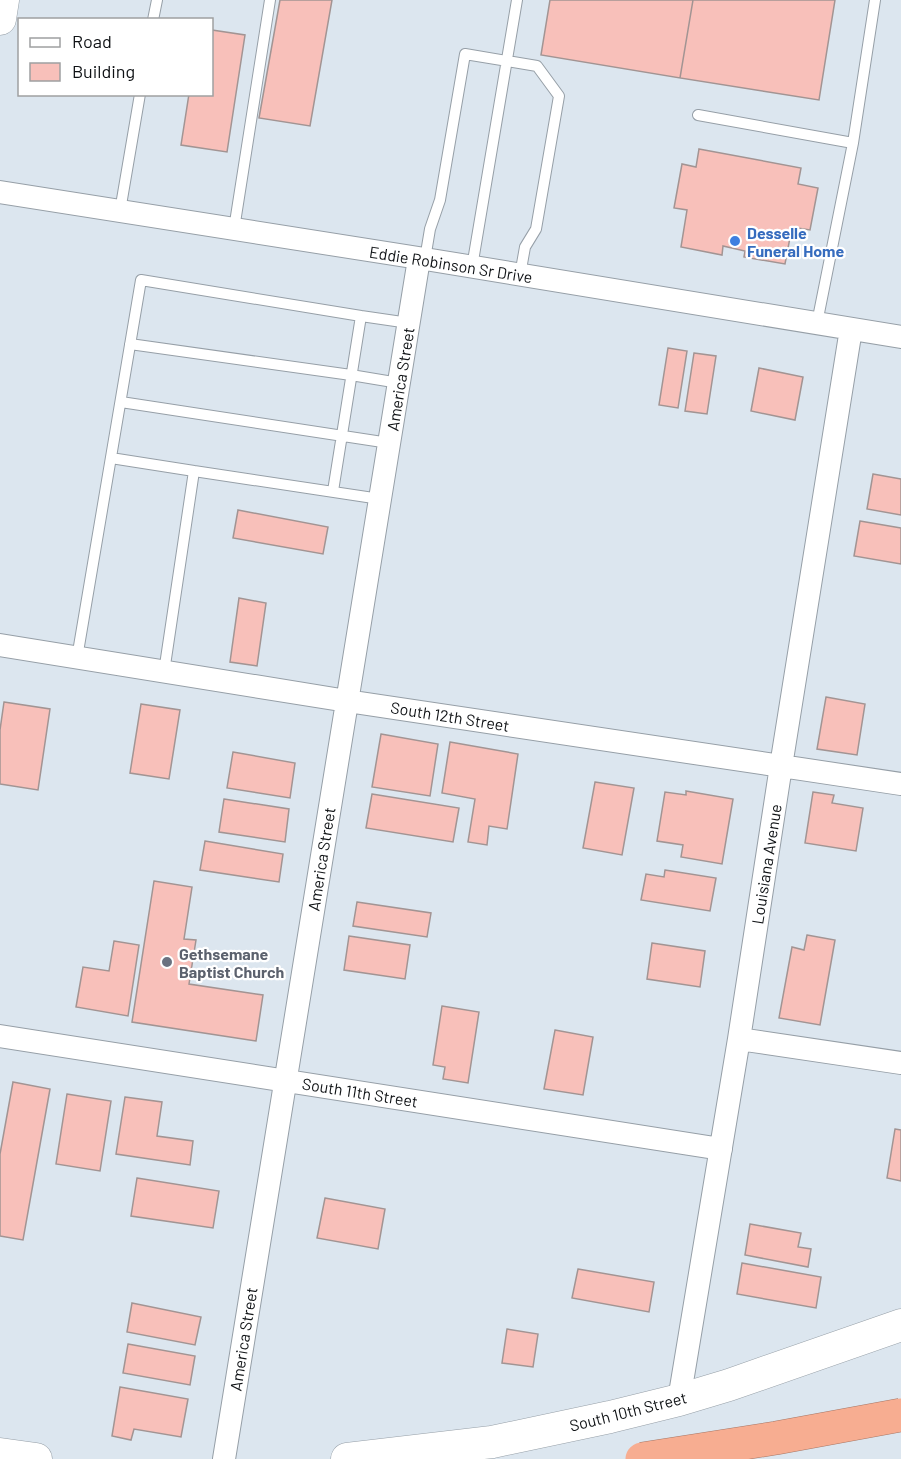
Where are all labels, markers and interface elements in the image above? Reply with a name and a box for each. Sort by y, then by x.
legend [18,18,213,96]
text: Road [72,30,112,52]
text: Building [72,60,135,82]
place label: Desselle Funeral Home [747,223,844,260]
marker: Desselle Funeral Home [728,234,742,248]
street label: Eddie Robinson Sr Drive [368,242,534,286]
street label: America Street [382,326,418,432]
street label: South 12th Street [389,697,511,735]
street label: Louisiana Avenue [747,803,785,925]
street label: America Street [303,806,339,912]
place label: Gethsemane Baptist Church [179,944,284,981]
marker: Gethsemane Baptist Church [160,955,174,969]
street label: South 11th Street [301,1073,419,1111]
street label: America Street [225,1286,261,1392]
street label: South 10th Street [567,1387,689,1435]

